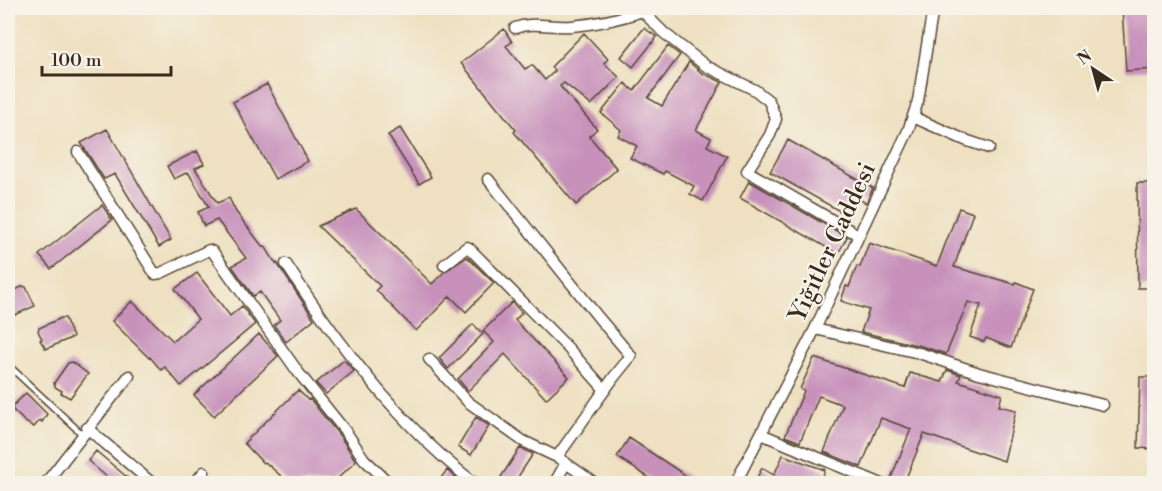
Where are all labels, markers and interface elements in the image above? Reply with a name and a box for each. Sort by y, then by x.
scale bar [42,39,171,77]
north arrow [1063,39,1123,99]
text: N [1074,46,1096,69]
text: 100 m [51,49,102,72]
street label: Yiğitler Caddesi [782,158,883,329]

